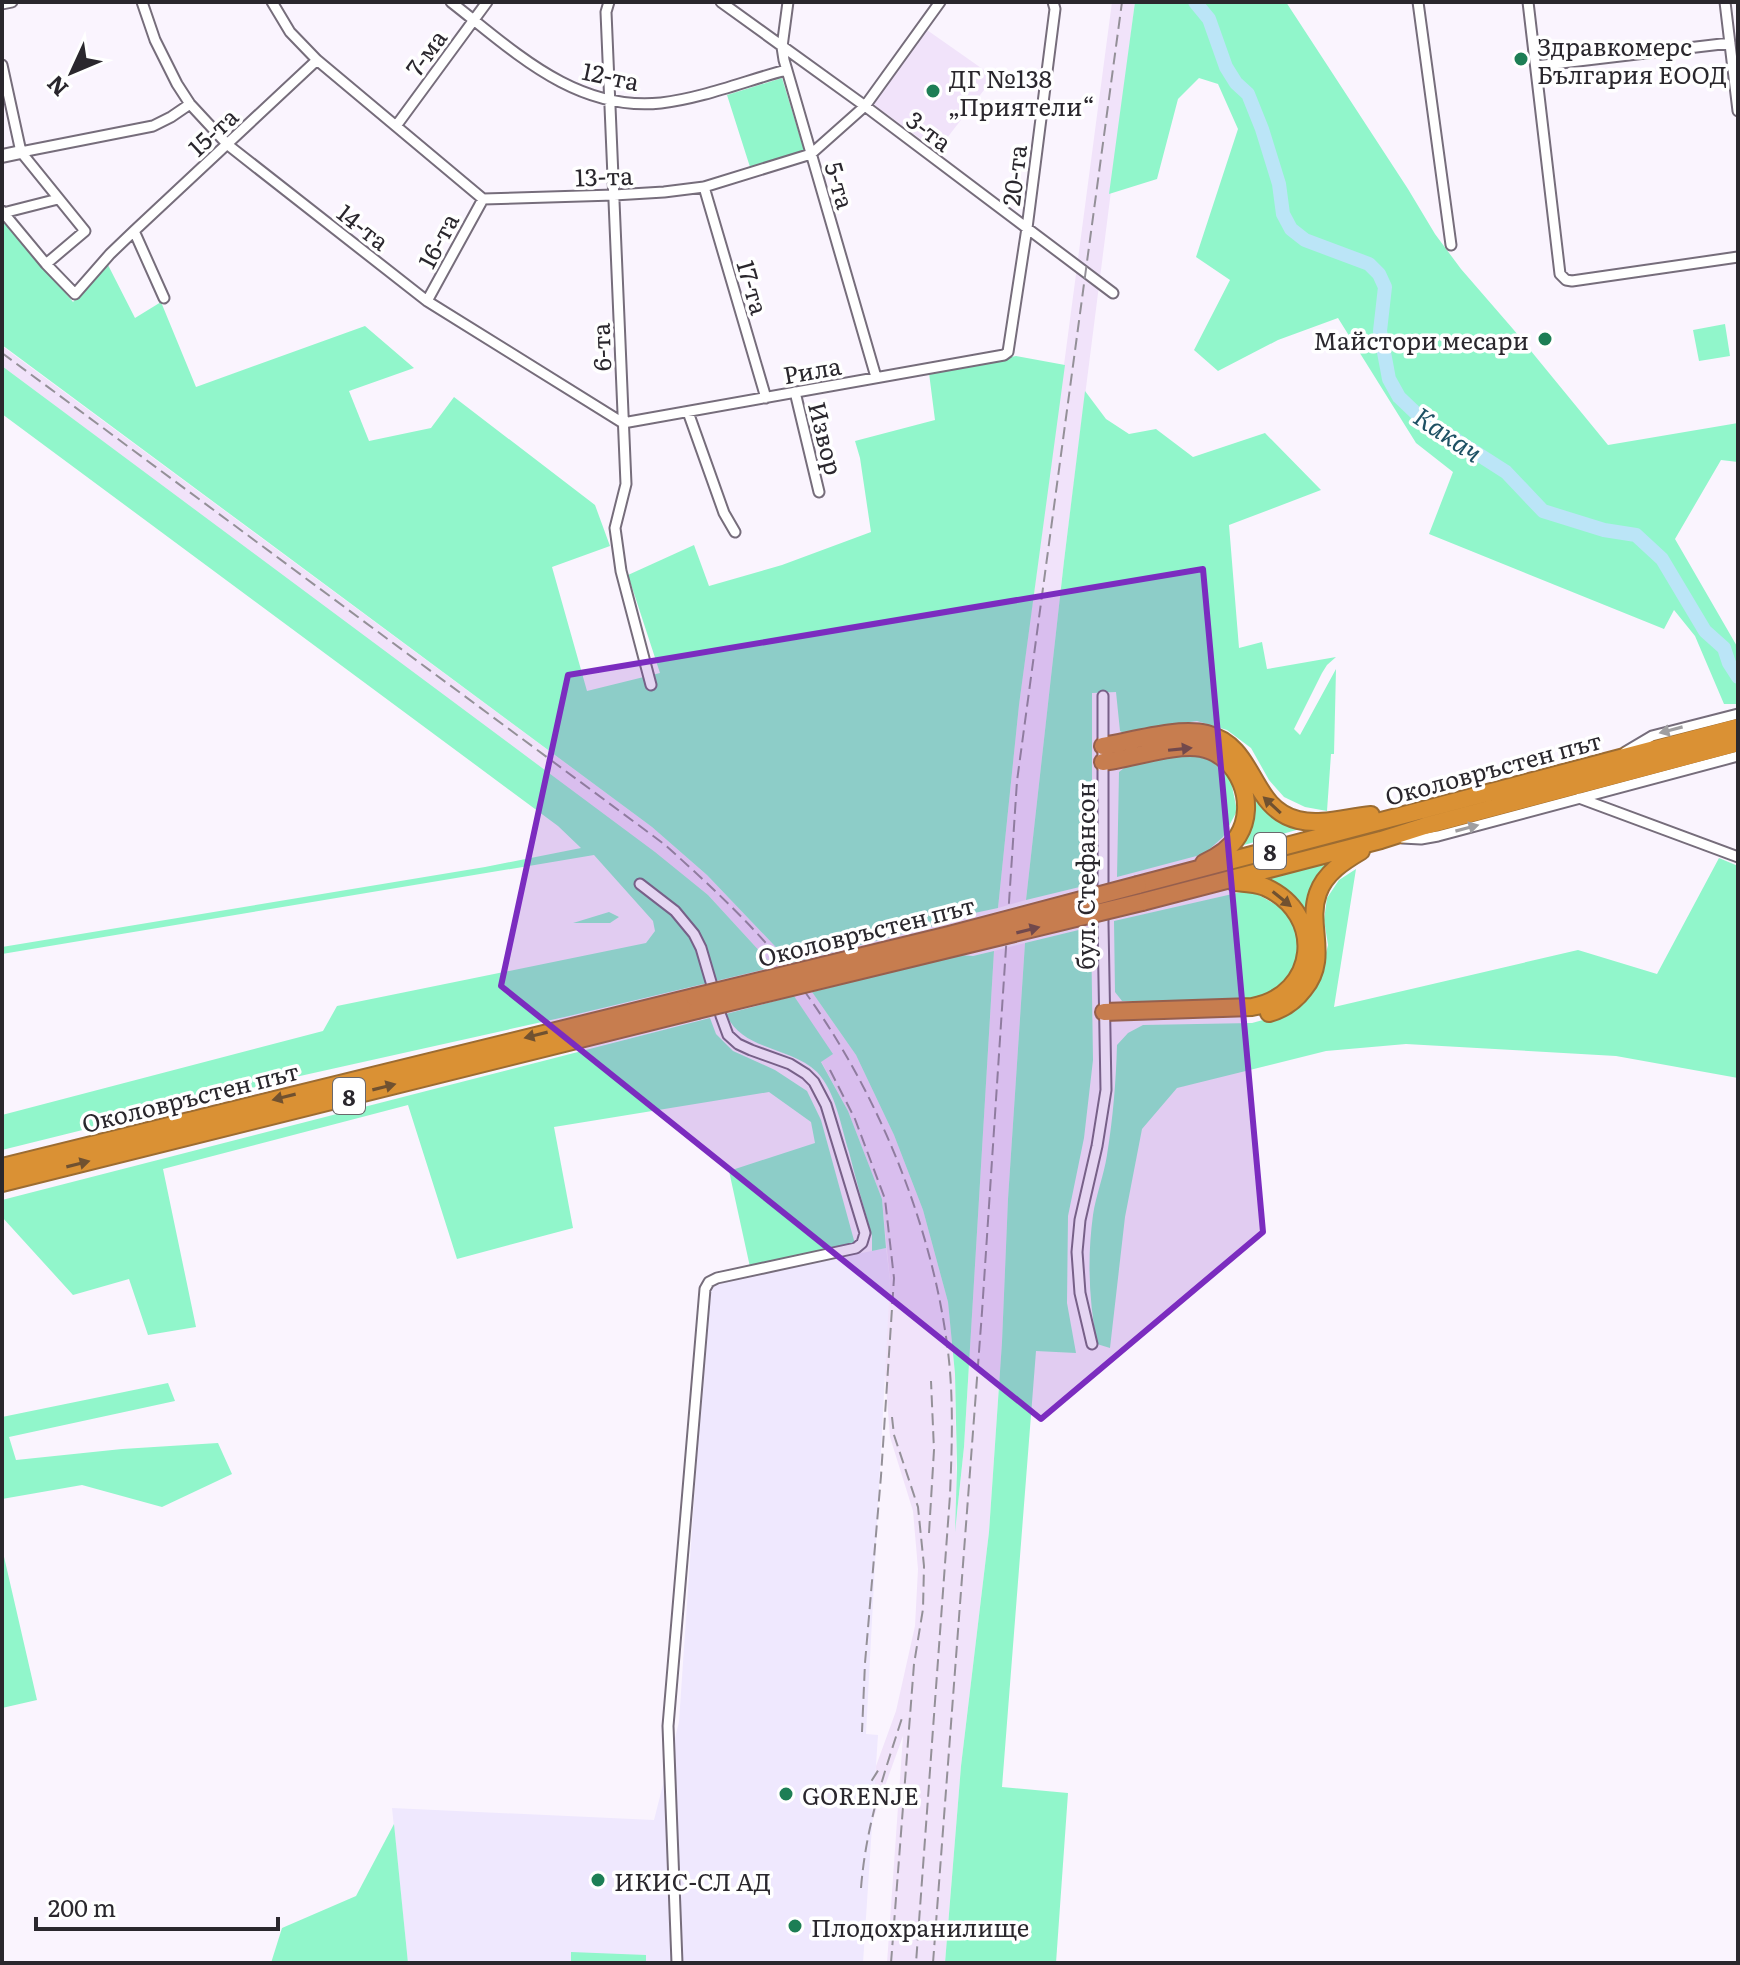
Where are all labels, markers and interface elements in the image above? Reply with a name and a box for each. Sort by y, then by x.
street label: 7-ма [396,21,454,83]
place label: Здравкомерс България ЕООД [1537,28,1727,91]
north arrow [32,32,112,112]
marker: Здравкомерс България ЕООД [1512,50,1530,68]
street label: 12-та [579,52,643,98]
place label: ДГ №138 „Приятели“ [949,60,1095,123]
text: N [38,69,75,105]
marker: ДГ №138 „Приятели“ [924,82,942,100]
street label: 15-та [179,99,245,163]
street label: 3-та [900,101,960,159]
street label: 20-та [992,142,1034,208]
street label: 13-та [574,156,634,194]
street label: 5-та [818,157,864,213]
street label: 14-та [331,195,397,257]
street label: 16-та [408,206,466,274]
street label: 17-та [730,256,778,318]
street label: 6-та [582,322,618,372]
place label: Майстори месари [1313,322,1529,357]
marker: Майстори месари [1536,330,1554,348]
street label: Рила [780,347,844,391]
water label: Какач [1407,396,1491,470]
street label: Извор [801,398,853,478]
street label: Околовръстен път [1381,721,1605,813]
one-way arrow [1659,724,1683,737]
one-way arrow [1168,742,1193,755]
street label: бул. Стефансон [1067,782,1102,970]
one-way arrow [1263,797,1283,814]
one-way arrow [1454,822,1479,834]
road number: 8 [1254,833,1286,869]
street label: Околовръстен път [754,886,978,974]
one-way arrow [1272,890,1292,907]
one-way arrow [1016,923,1041,936]
one-way arrow [524,1030,549,1042]
street label: Околовръстен път [78,1052,302,1140]
road number: 8 [333,1078,365,1114]
one-way arrow [372,1081,397,1093]
one-way arrow [271,1092,296,1104]
one-way arrow [65,1157,90,1169]
place label: GORENJE [802,1777,919,1812]
marker: GORENJE [777,1785,795,1803]
place label: ИКИС-СЛ АД [614,1863,771,1898]
marker: ИКИС-СЛ АД [589,1871,607,1889]
scale bar [36,1881,278,1931]
text: 200 m [48,1889,116,1924]
place label: Плодохранилище [811,1909,1029,1944]
marker: Плодохранилище [786,1917,804,1935]

